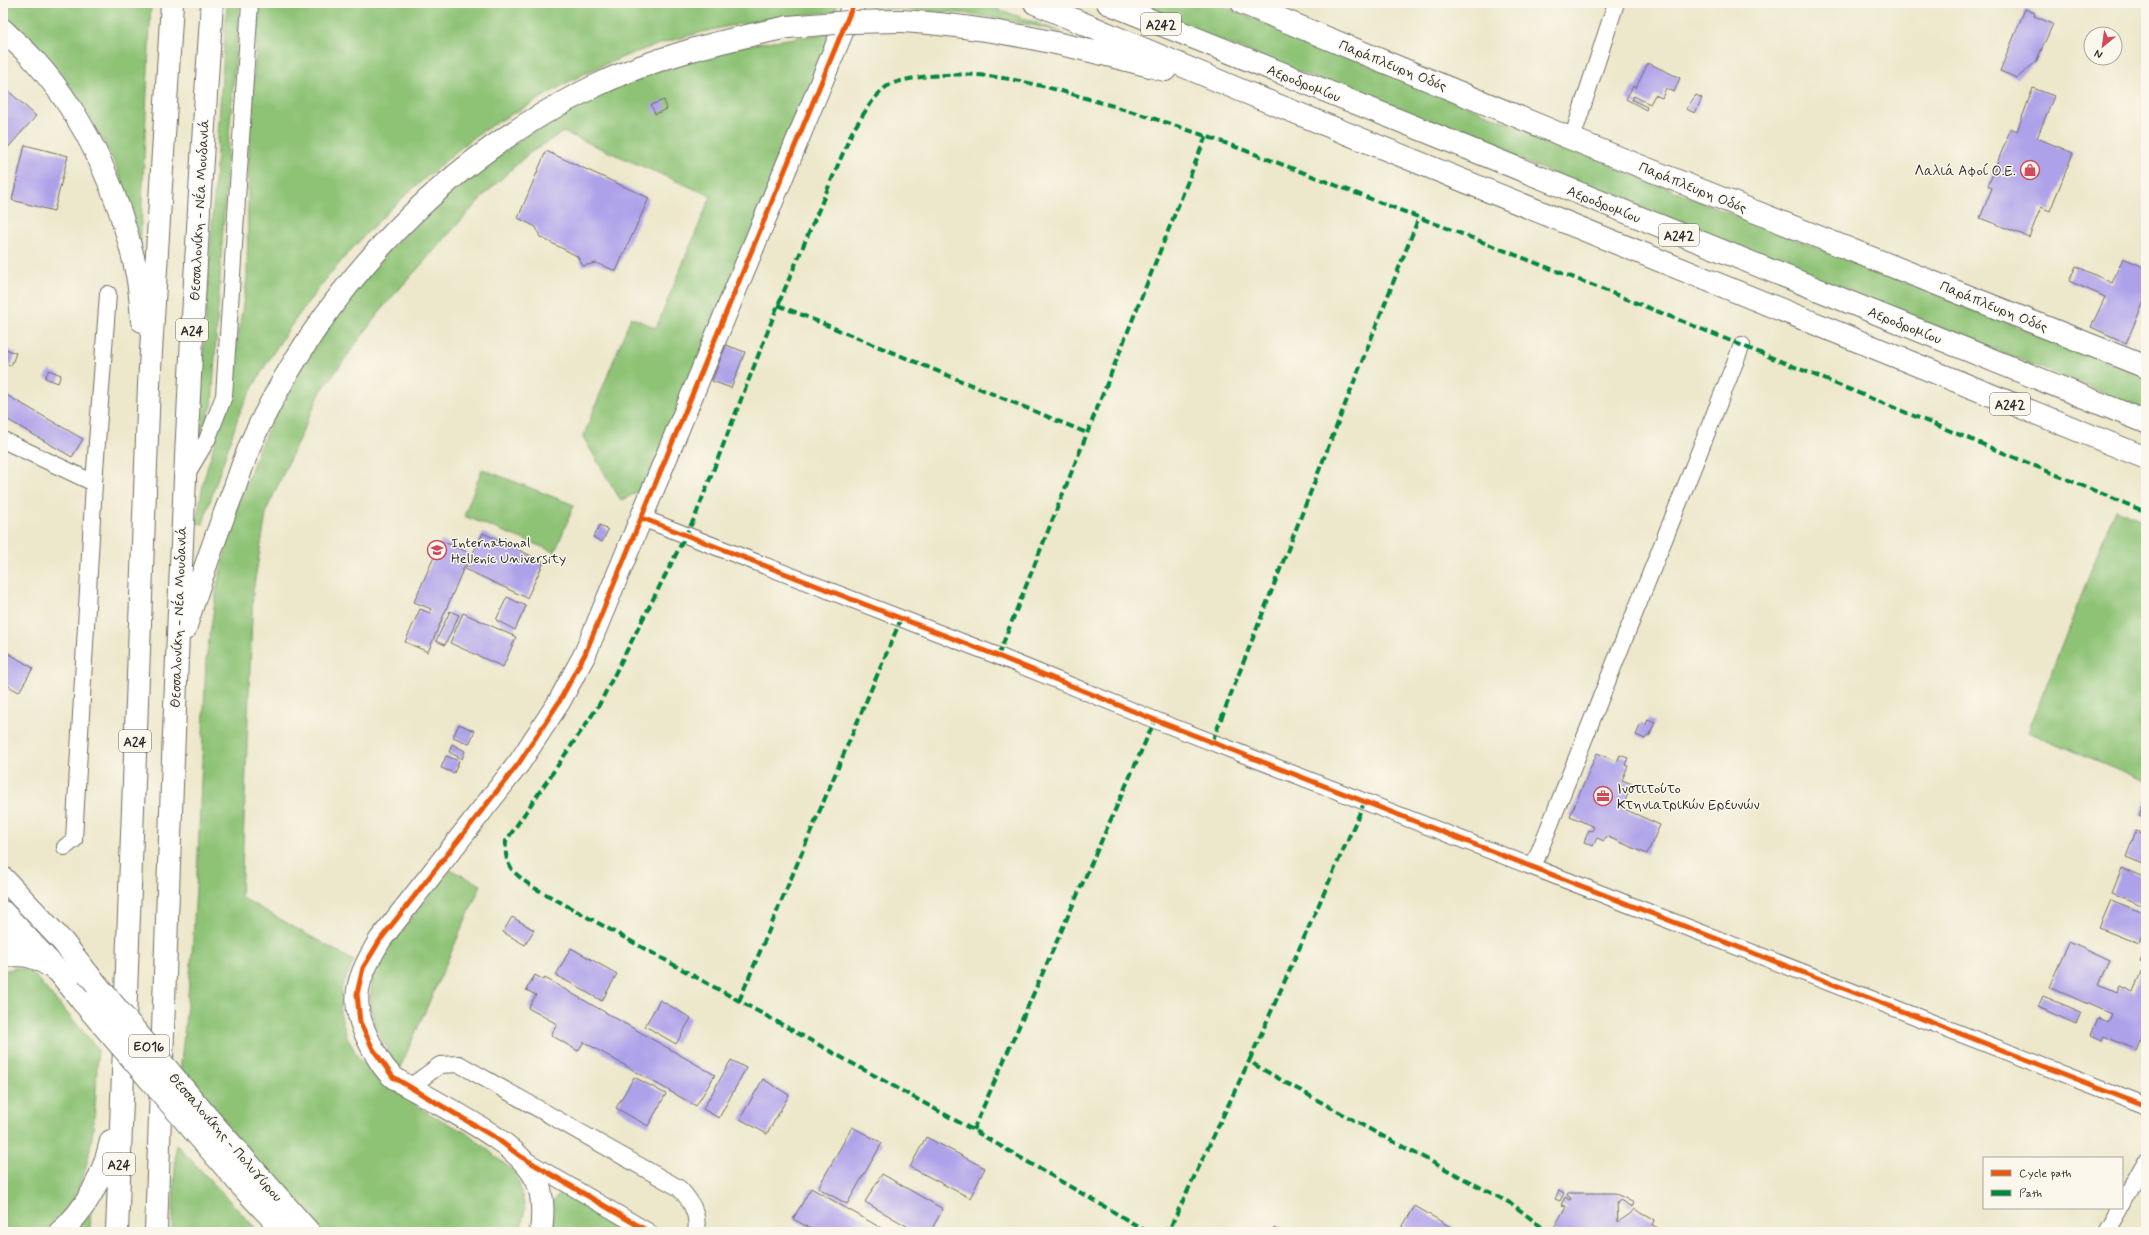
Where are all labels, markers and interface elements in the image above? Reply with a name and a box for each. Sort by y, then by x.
road number: Α242 [1141,13,1181,35]
north arrow [2083,26,2123,66]
street label: Παράπλευρη Οδός [1336,36,1449,96]
text: N [2092,46,2105,62]
street label: Αεροδρομίου [1264,61,1343,107]
street label: Θεσσαλονίκη - Νέα Μουδανιά [185,119,214,301]
street label: Παράπλευρη Οδός [1636,158,1749,218]
shop icon: Λαλιά Αφοί Ο.Ε. [2019,159,2041,181]
place label: Λαλιά Αφοί Ο.Ε. [1915,162,2016,180]
street label: Αεροδρομίου [1564,182,1643,228]
road number: Α242 [1659,224,1699,246]
street label: Παράπλευρη Οδός [1937,277,2050,337]
street label: Αεροδρομίου [1865,303,1944,349]
road number: Α24 [176,319,208,341]
road number: Α242 [1990,393,2030,415]
street label: Θεσσαλονίκη - Νέα Μουδανιά [166,526,191,708]
place label: International Hellenic University [451,534,566,568]
school or university icon: International Hellenic University [426,539,448,561]
road number: Α24 [119,730,151,752]
place label: Ινστιτούτο Κτηνιατρικών Ερευνών [1617,780,1760,814]
office icon: Ινστιτούτο Κτηνιατρικών Ερευνών [1592,785,1614,807]
road number: ΕΟ16 [129,1035,169,1057]
street label: Θεσσαλονίκης - Πολυγύρου [164,1069,286,1206]
road number: Α24 [103,1153,135,1175]
legend [1983,1157,2123,1209]
text: Cycle path [2019,1166,2071,1182]
text: Path [2019,1186,2042,1202]

